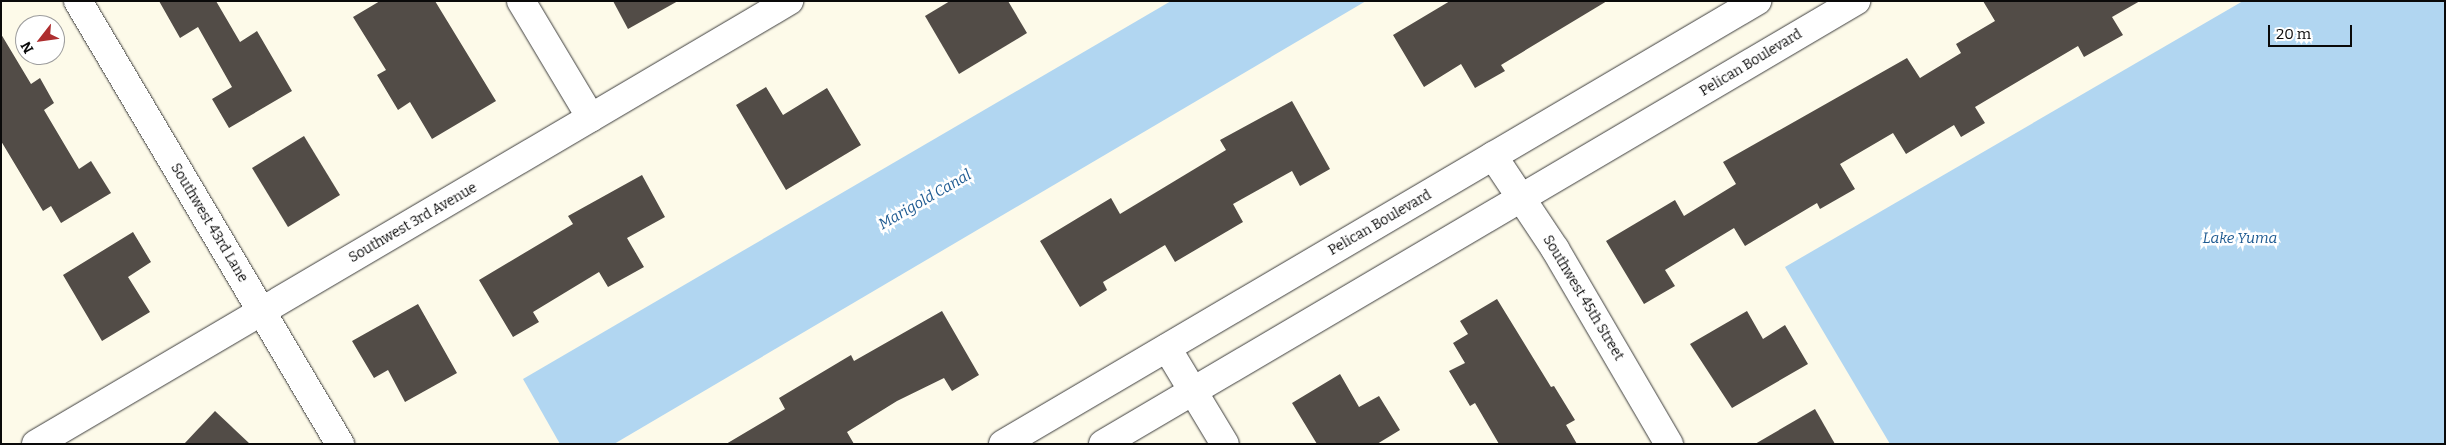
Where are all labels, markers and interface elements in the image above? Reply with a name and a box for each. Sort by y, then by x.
north arrow [15,15,65,65]
scale bar [2271,15,2355,47]
text: 20 m [2276,25,2311,43]
street label: Pelican Boulevard [1697,26,1805,100]
text: N [17,38,38,56]
street label: Southwest 43rd Lane [167,160,251,286]
water label: Marigold Canal [875,166,975,234]
street label: Southwest 3rd Avenue [346,179,480,267]
street label: Pelican Boulevard [1326,187,1434,259]
water label: Lake Yuma [2203,230,2277,248]
street label: Southwest 45th Street [1539,232,1627,364]

